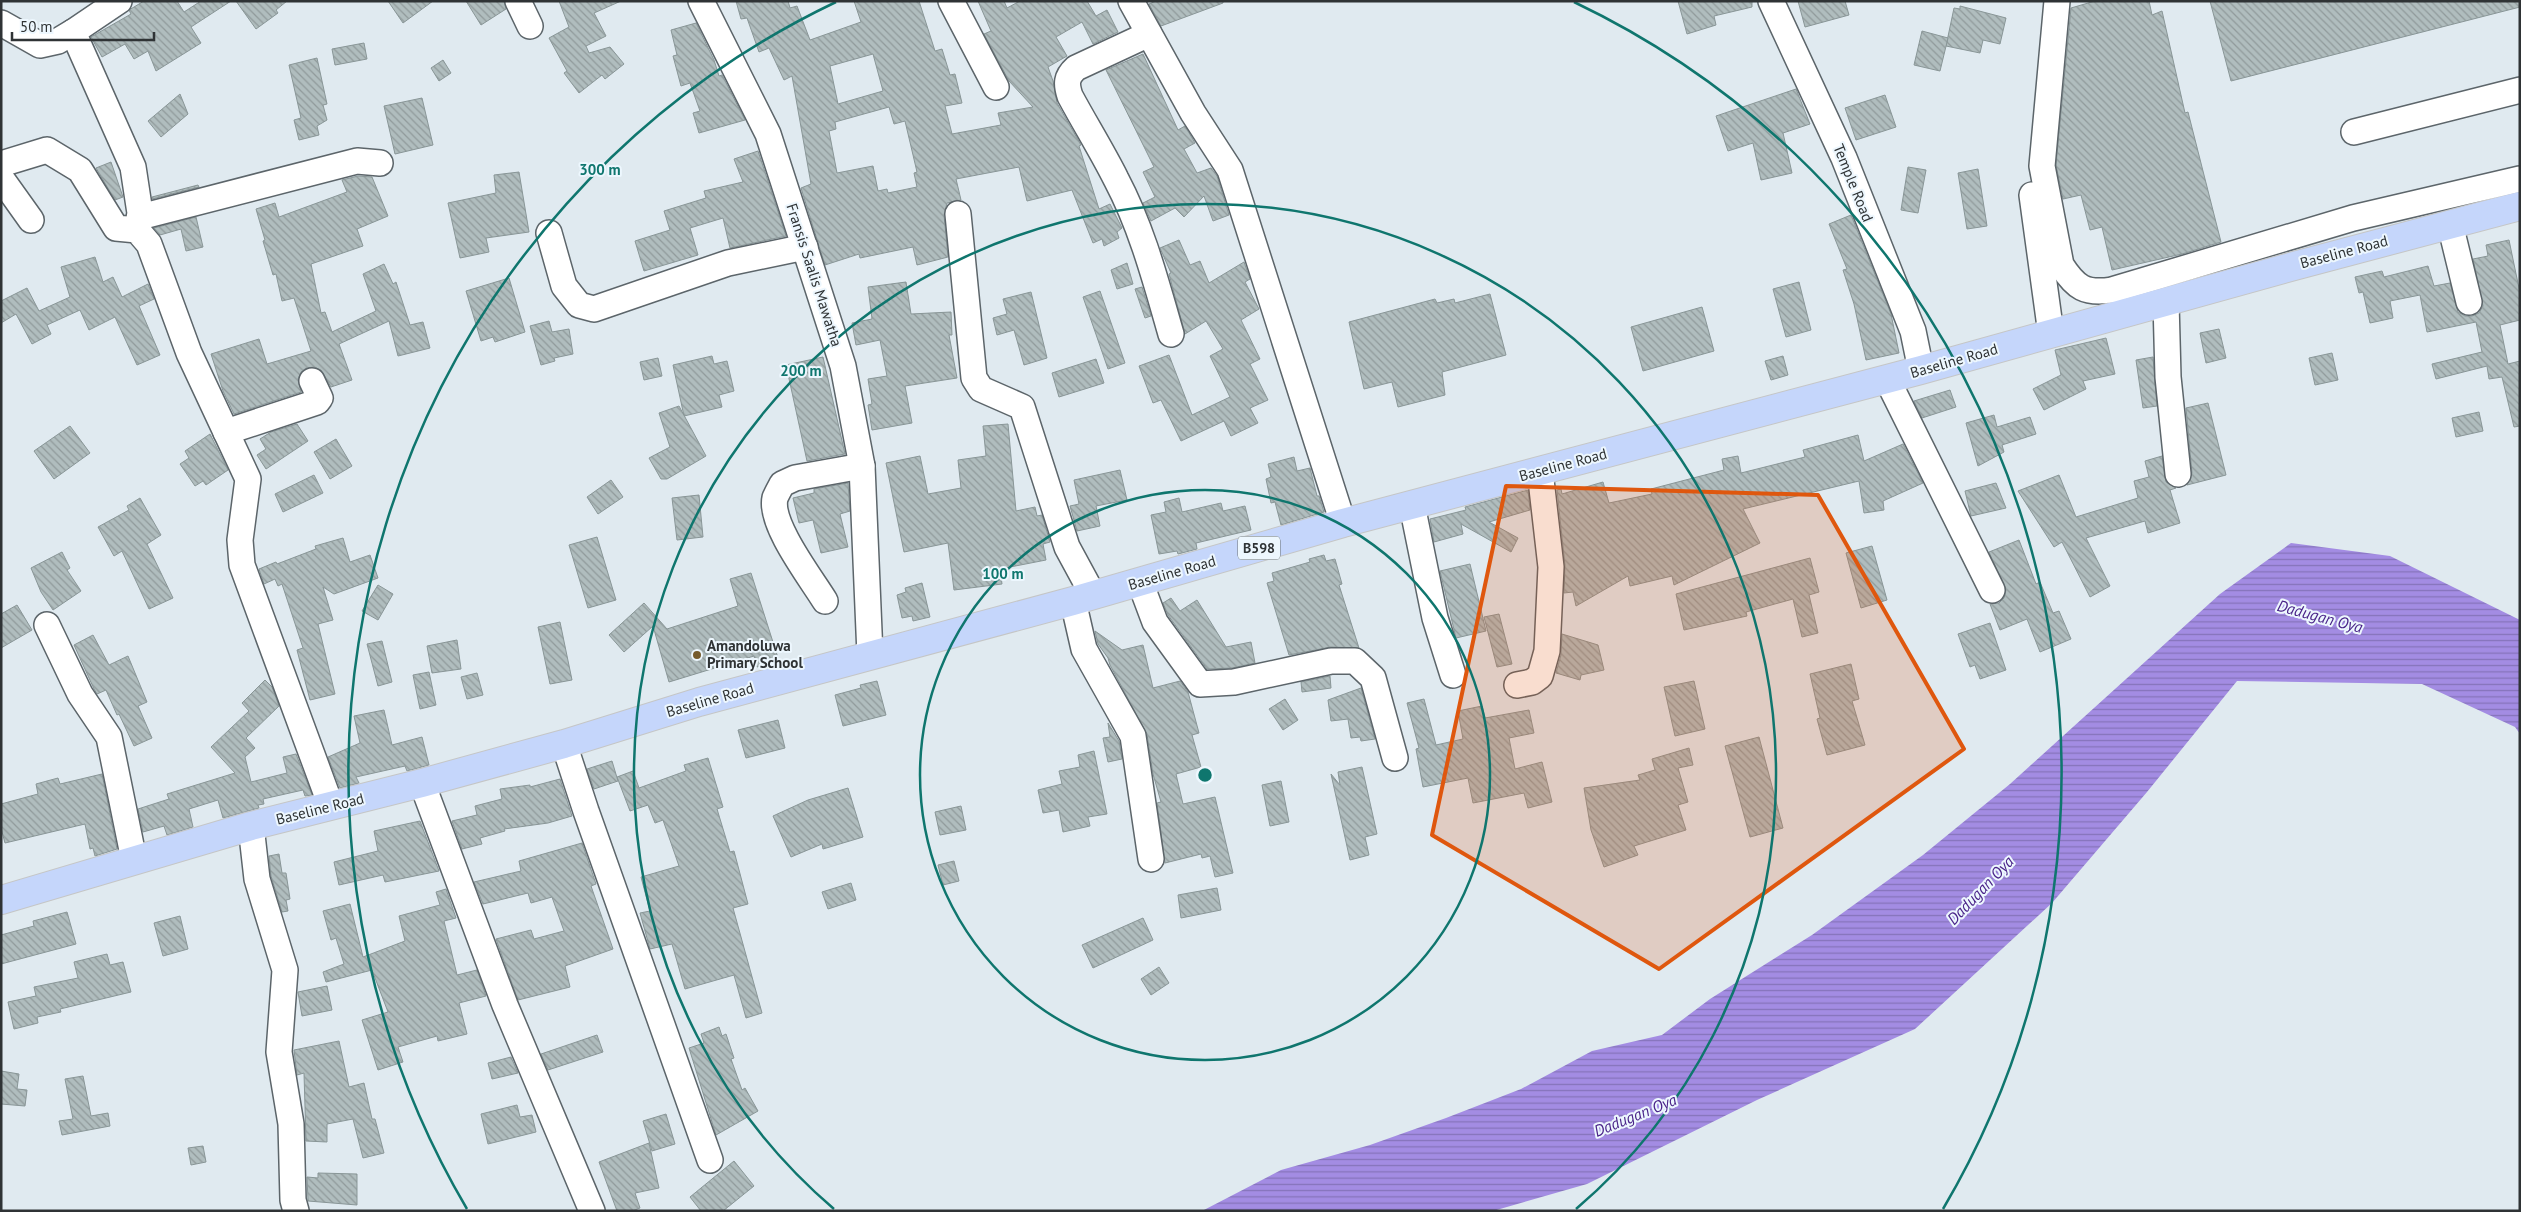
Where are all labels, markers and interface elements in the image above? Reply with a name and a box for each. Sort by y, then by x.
scale bar [12,10,155,42]
text: 50 m [20,17,53,36]
street label: Temple Road [1829,141,1878,224]
text: 300 m [579,160,621,179]
street label: Fransis Saalis Mawatha [782,201,847,349]
street label: Baseline Road [2298,231,2390,272]
street label: Baseline Road [1908,339,2000,382]
text: 200 m [780,361,822,380]
street label: Baseline Road [1517,444,1609,485]
road number: B598 [1238,536,1280,560]
street label: Baseline Road [1126,551,1218,594]
text: 100 m [982,564,1024,583]
water label: Dadugan Oya [2275,595,2365,637]
place label: Amandoluwa Primary School [707,636,803,672]
marker: Amandoluwa Primary School [691,649,703,661]
street label: Baseline Road [664,678,756,721]
centre of rings [1196,766,1214,784]
street label: Baseline Road [274,788,366,829]
water label: Dadugan Oya [1942,851,2018,928]
water label: Dadugan Oya [1591,1089,1679,1141]

